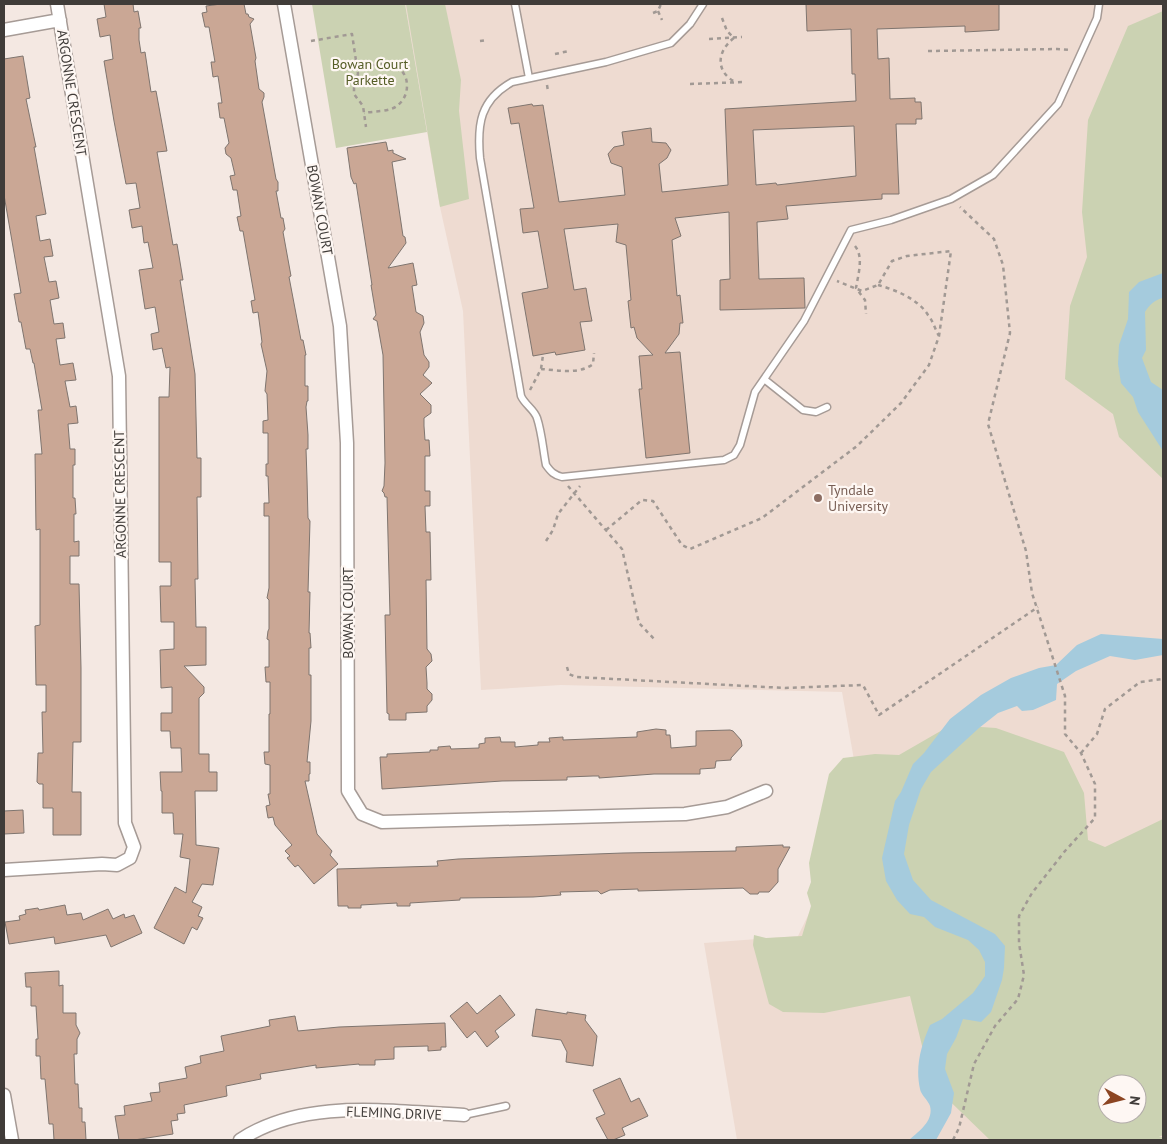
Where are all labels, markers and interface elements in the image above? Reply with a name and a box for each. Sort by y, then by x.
street label: ARGONNE CRESCENT [53,28,91,158]
park label: Bowan Court Parkette [332,55,409,89]
street label: BOWAN COURT [303,163,337,257]
street label: ARGONNE CRESCENT [110,430,130,558]
place label: Tyndale University [828,481,888,515]
marker: Tyndale University [812,492,824,504]
street label: BOWAN COURT [339,567,357,659]
north arrow [1097,1074,1147,1124]
text: N [1125,1095,1144,1106]
street label: FLEMING DRIVE [346,1102,442,1124]

